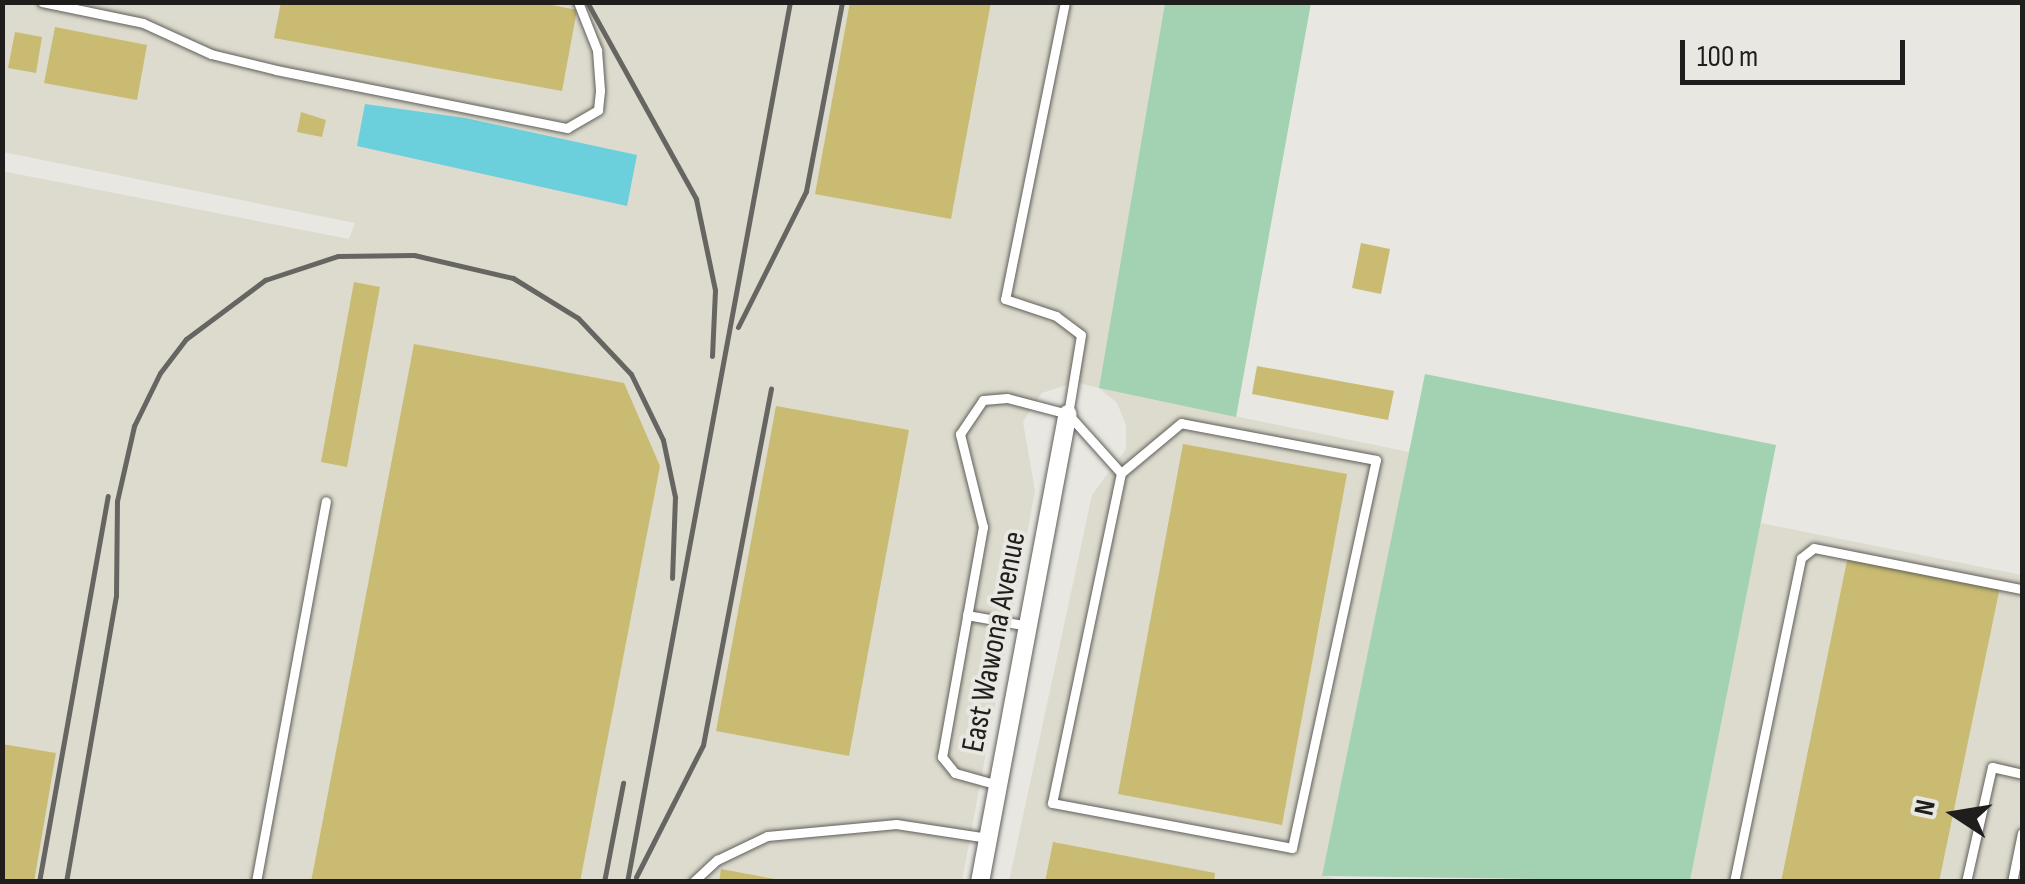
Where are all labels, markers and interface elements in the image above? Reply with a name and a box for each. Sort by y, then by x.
scale bar [1685,20,1910,82]
text: 100 m [1697,39,1758,75]
street label: East Wawona Avenue [955,528,1035,756]
north arrow [1905,764,2005,864]
text: N [1907,797,1943,818]

